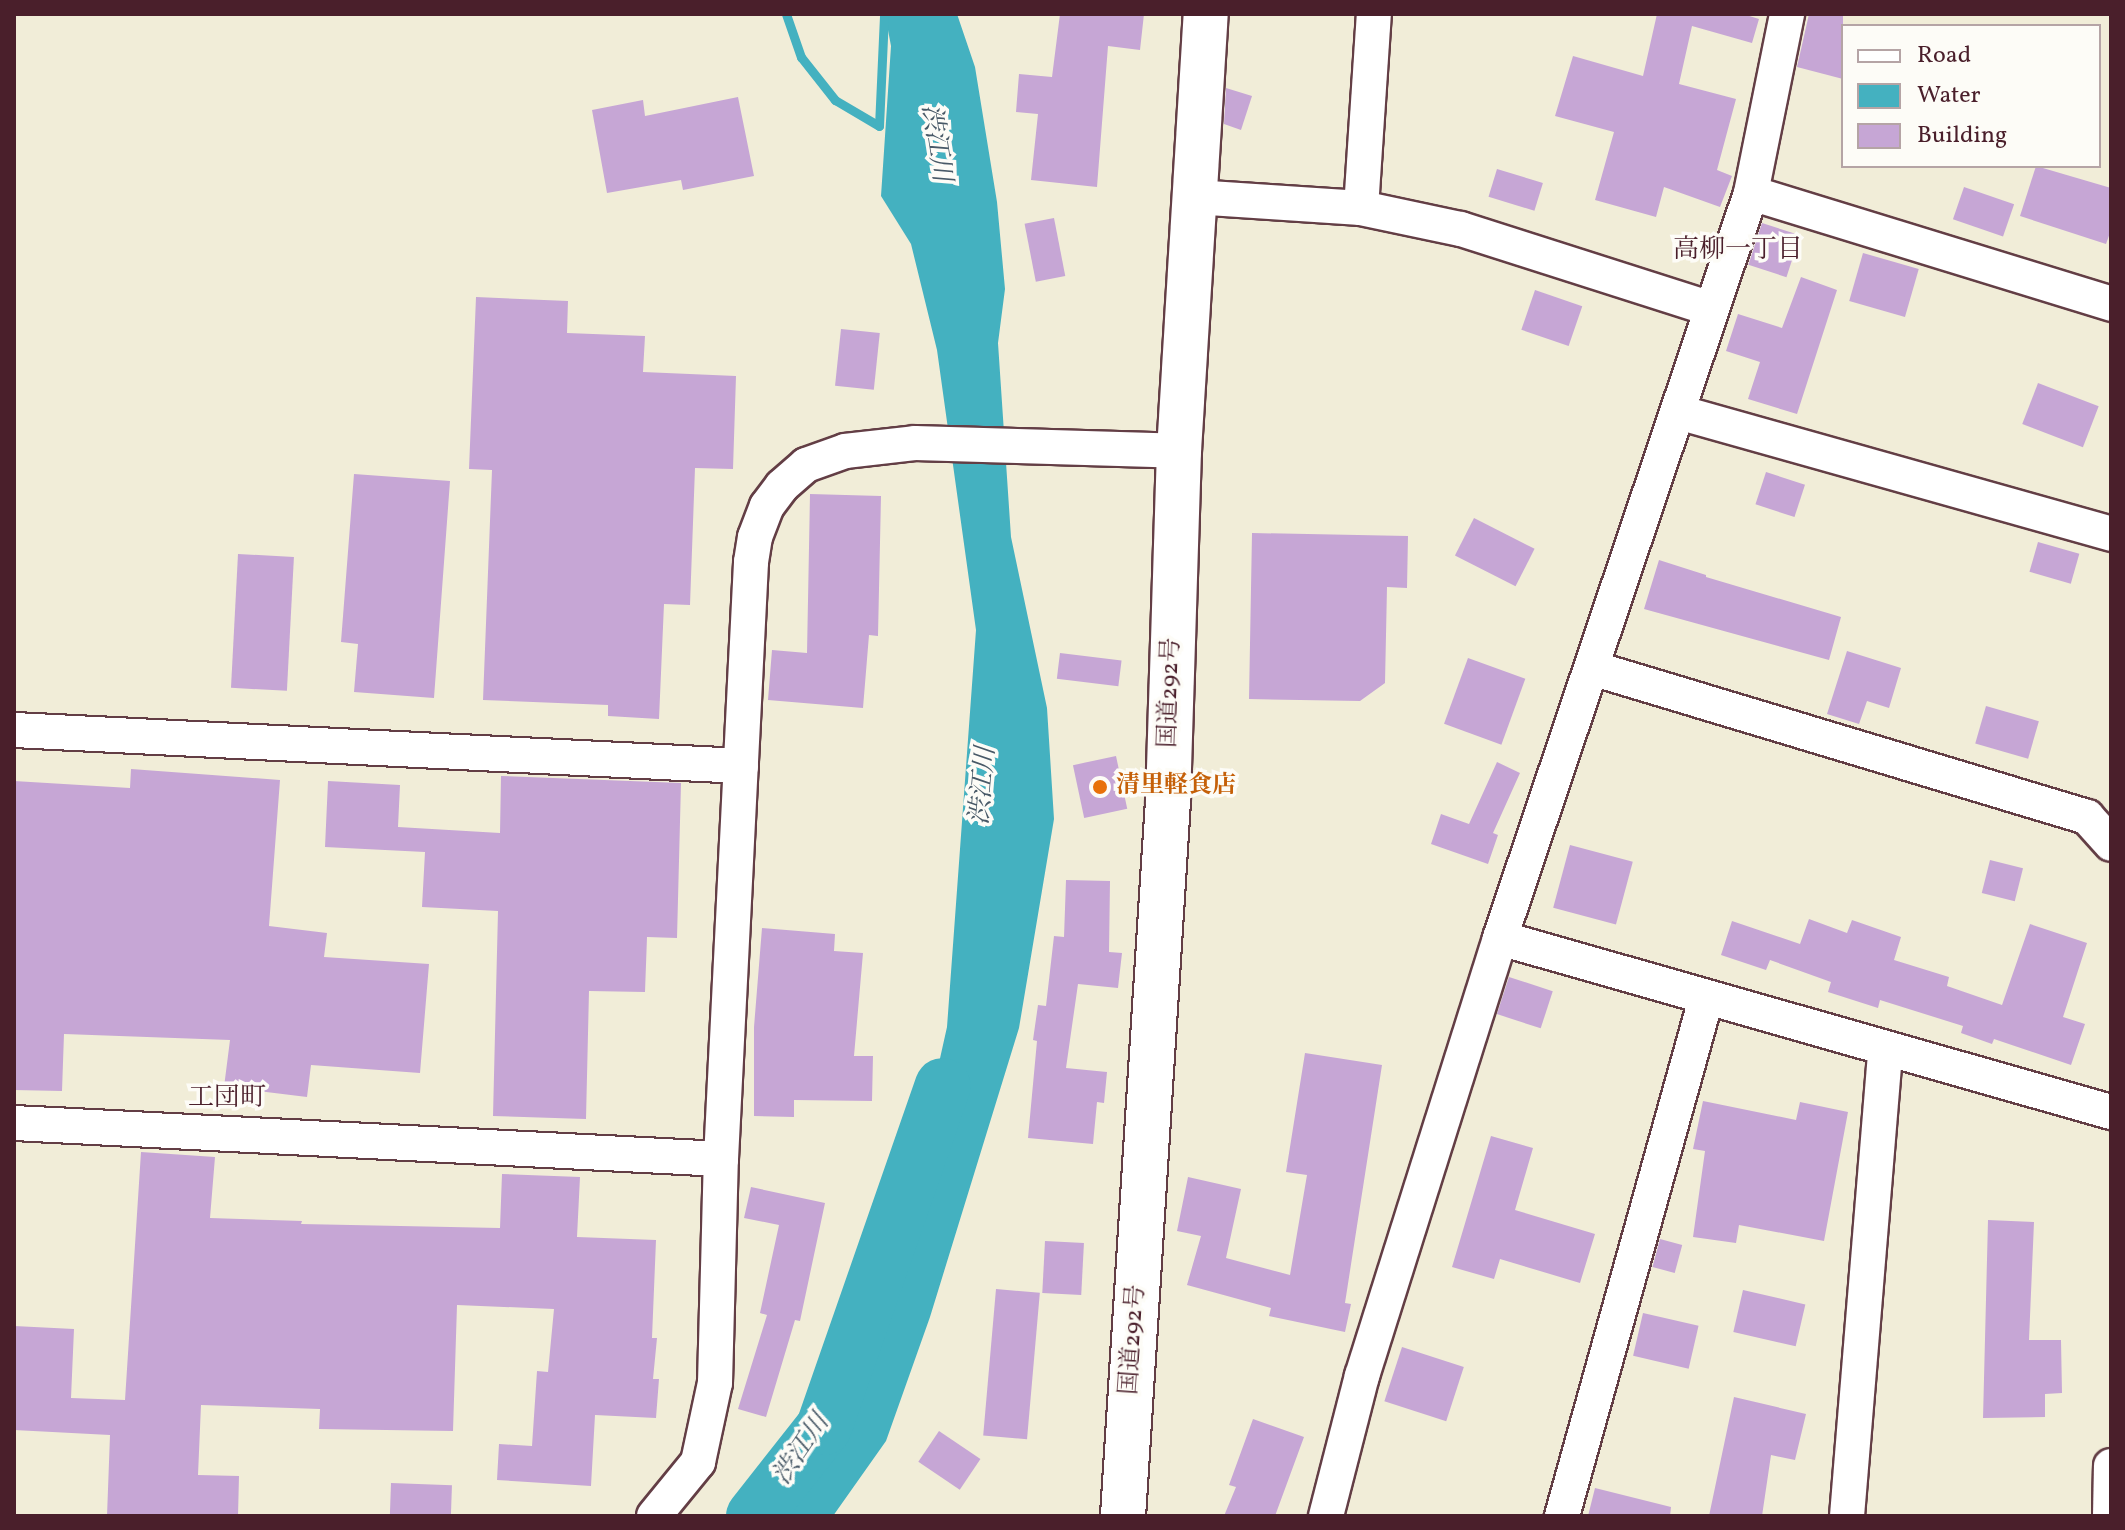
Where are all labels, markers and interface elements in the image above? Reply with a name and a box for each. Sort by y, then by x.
legend [1841,24,2101,168]
text: Road [1917,39,1971,73]
text: Water [1917,79,1981,113]
water label: 渋江川 [913,102,957,184]
text: Building [1917,119,2007,153]
district label: 高柳一丁目 [1673,235,1803,267]
street label: 国道292号 [1155,638,1187,748]
water label: 渋江川 [965,746,1003,826]
place label: 清里軽食店 [1116,773,1236,801]
marker: 清里軽食店 [1091,778,1109,796]
district label: 工団町 [188,1083,266,1115]
street label: 国道292号 [1116,1284,1152,1396]
water label: 渋江川 [767,1409,837,1491]

